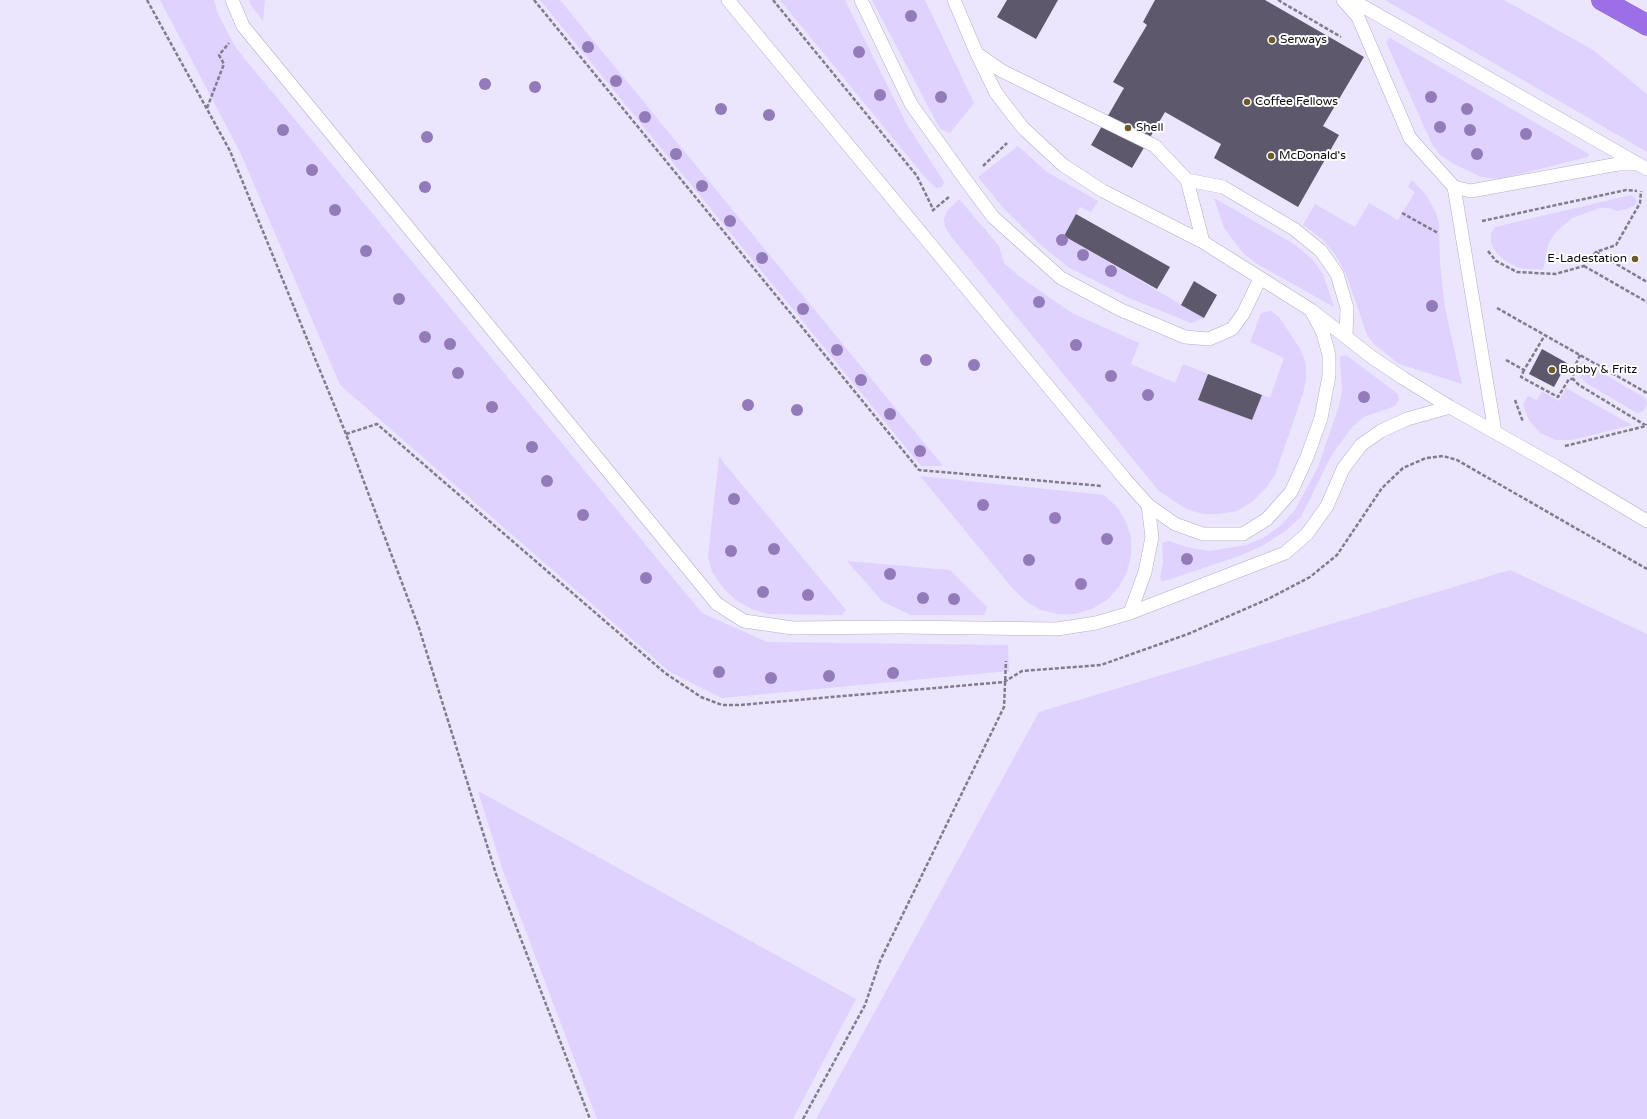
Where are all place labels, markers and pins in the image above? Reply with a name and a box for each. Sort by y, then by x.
place label: Serways [1280,33,1327,47]
marker: Serways [1267,35,1277,45]
place label: Coffee Fellows [1255,95,1338,109]
marker: Coffee Fellows [1242,97,1252,107]
place label: Shell [1136,121,1163,135]
marker: Shell [1123,123,1133,133]
place label: McDonald's [1279,149,1346,163]
marker: McDonald's [1266,151,1276,161]
place label: E-Ladestation [1547,252,1627,266]
marker: E-Ladestation [1630,254,1640,264]
place label: Bobby & Fritz [1560,363,1637,377]
marker: Bobby & Fritz [1547,365,1557,375]

